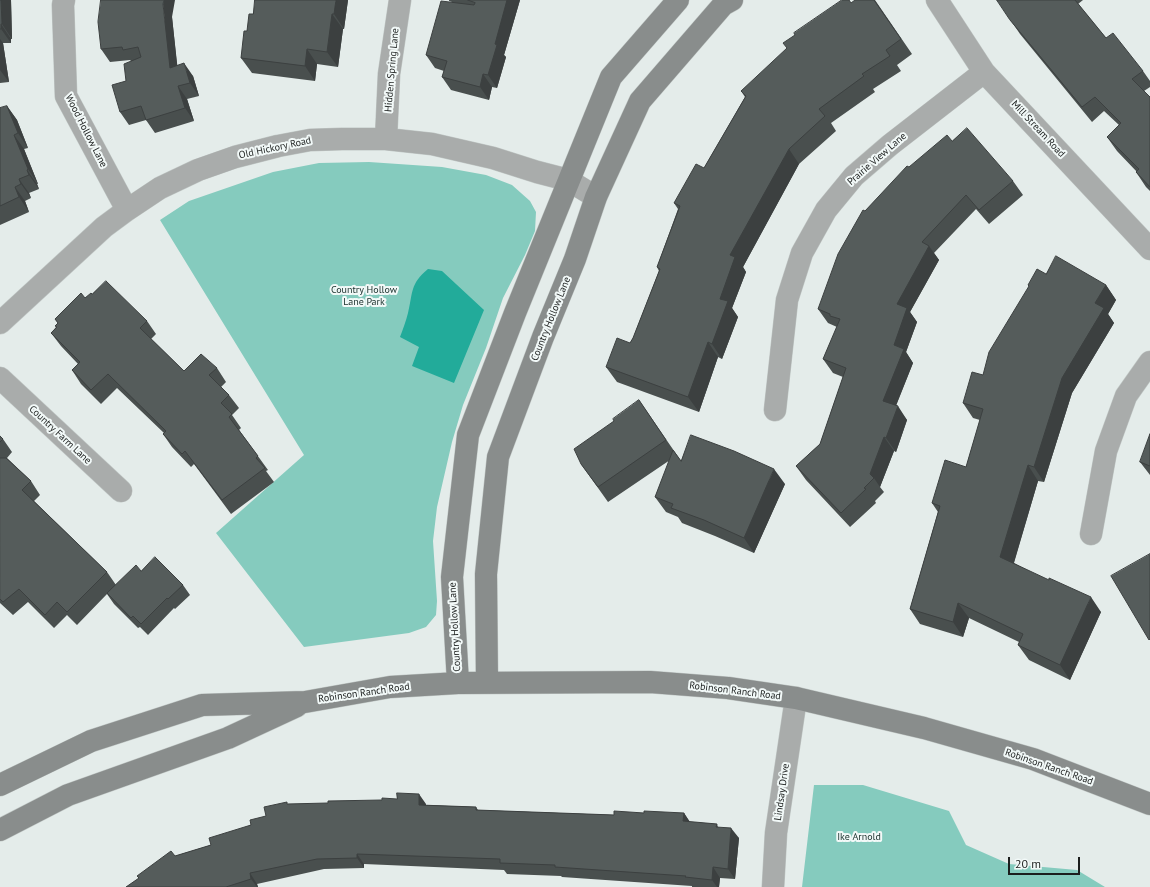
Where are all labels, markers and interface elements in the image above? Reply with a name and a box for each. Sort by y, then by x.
street label: Hidden Spring Lane [382,28,402,112]
street label: Wood Hollow Lane [62,93,110,169]
street label: Mill Stream Road [1009,98,1067,160]
street label: Prairie View Lane [845,130,909,188]
street label: Old Hickory Road [238,134,312,162]
street label: Country Hollow Lane [529,275,573,363]
park label: Country Hollow Lane Park [331,284,397,308]
street label: Country Farm Lane [26,403,94,467]
street label: Country Hollow Lane [447,582,463,672]
street label: Robinson Ranch Road [689,679,781,703]
street label: Robinson Ranch Road [318,681,410,705]
street label: Robinson Ranch Road [1003,746,1095,788]
street label: Lindsay Drive [772,763,792,821]
park label: Ike Arnold [837,831,881,843]
scale bar [1010,849,1082,875]
text: 20 m [1015,856,1041,871]

